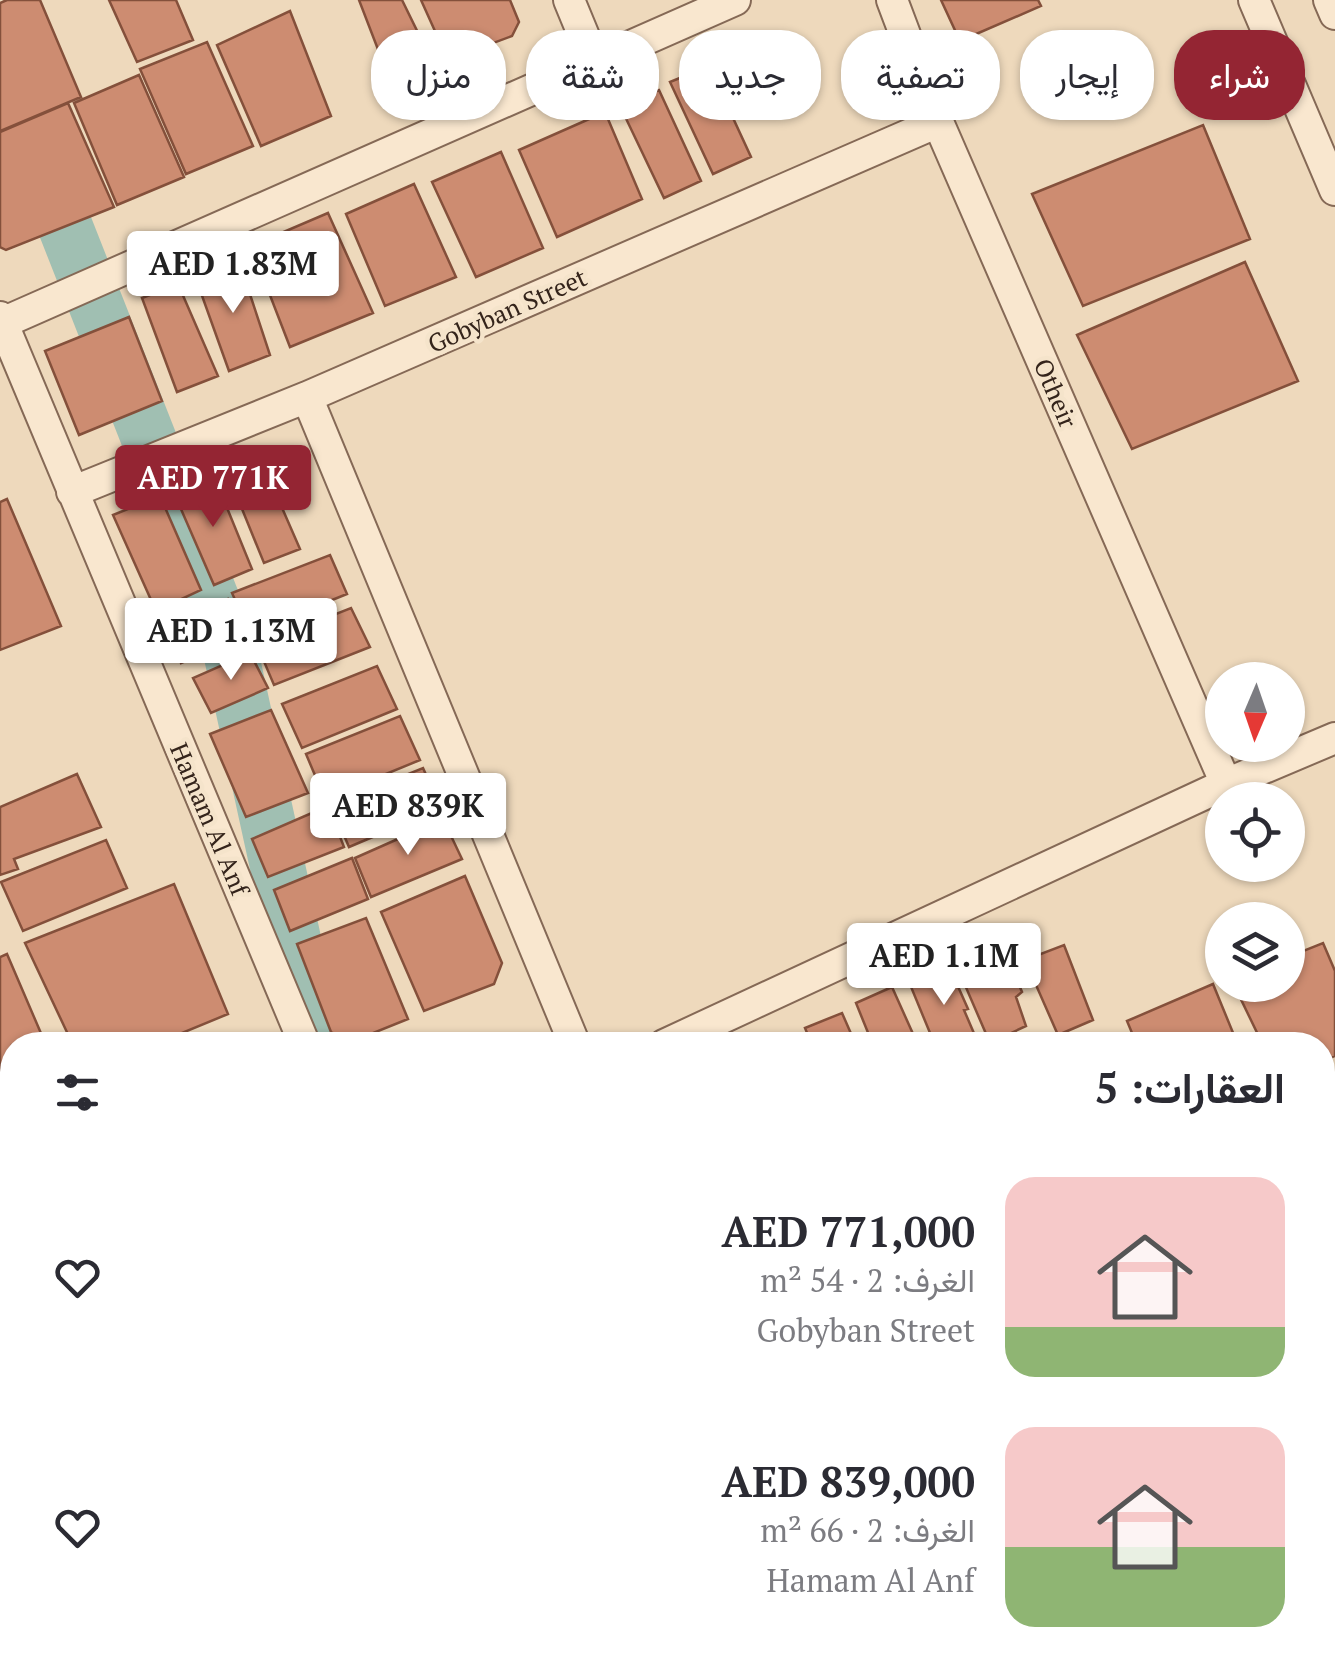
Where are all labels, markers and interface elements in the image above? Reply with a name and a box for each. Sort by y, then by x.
chip: منزل [371,30,506,120]
chip: شقة [526,30,659,120]
chip: جديد [679,30,821,120]
chip: تصفية [841,30,1000,120]
chip: إيجار [1020,30,1154,120]
chip: شراء [1174,30,1305,120]
pin: AED 1.83M [119,231,347,316]
text: AED 1.83M [149,242,317,284]
street label: Gobyban Street [422,260,592,360]
street label: Otheir [1027,353,1085,433]
pin: AED 771K [110,445,316,530]
text: AED 771K [137,456,289,498]
pin: AED 1.13M [117,598,345,683]
text: AED 1.13M [147,609,315,651]
north arrow [1205,662,1305,762]
map controls [1205,662,1305,1002]
street label: Hamam Al Anf [163,738,258,902]
pin: AED 839K [305,773,511,858]
button: locate [1205,782,1305,882]
text: AED 839K [332,784,484,826]
button: layers [1205,902,1305,1002]
pin: AED 1.1M [841,923,1047,1008]
text: AED 1.1M [869,934,1019,976]
text: العقارات: 5 [1095,1059,1285,1115]
icon: filters [50,1065,105,1120]
text: AED 771,000 [722,1203,975,1259]
icon: home [1085,1217,1205,1337]
icon: heart [50,1250,105,1305]
text: الغرف: 2 · 54 m² [760,1259,975,1301]
text: Gobyban Street [757,1309,975,1351]
text: AED 839,000 [722,1453,975,1509]
icon: home [1085,1467,1205,1587]
icon: heart [50,1500,105,1555]
text: الغرف: 2 · 66 m² [760,1509,975,1551]
text: Hamam Al Anf [767,1559,975,1601]

